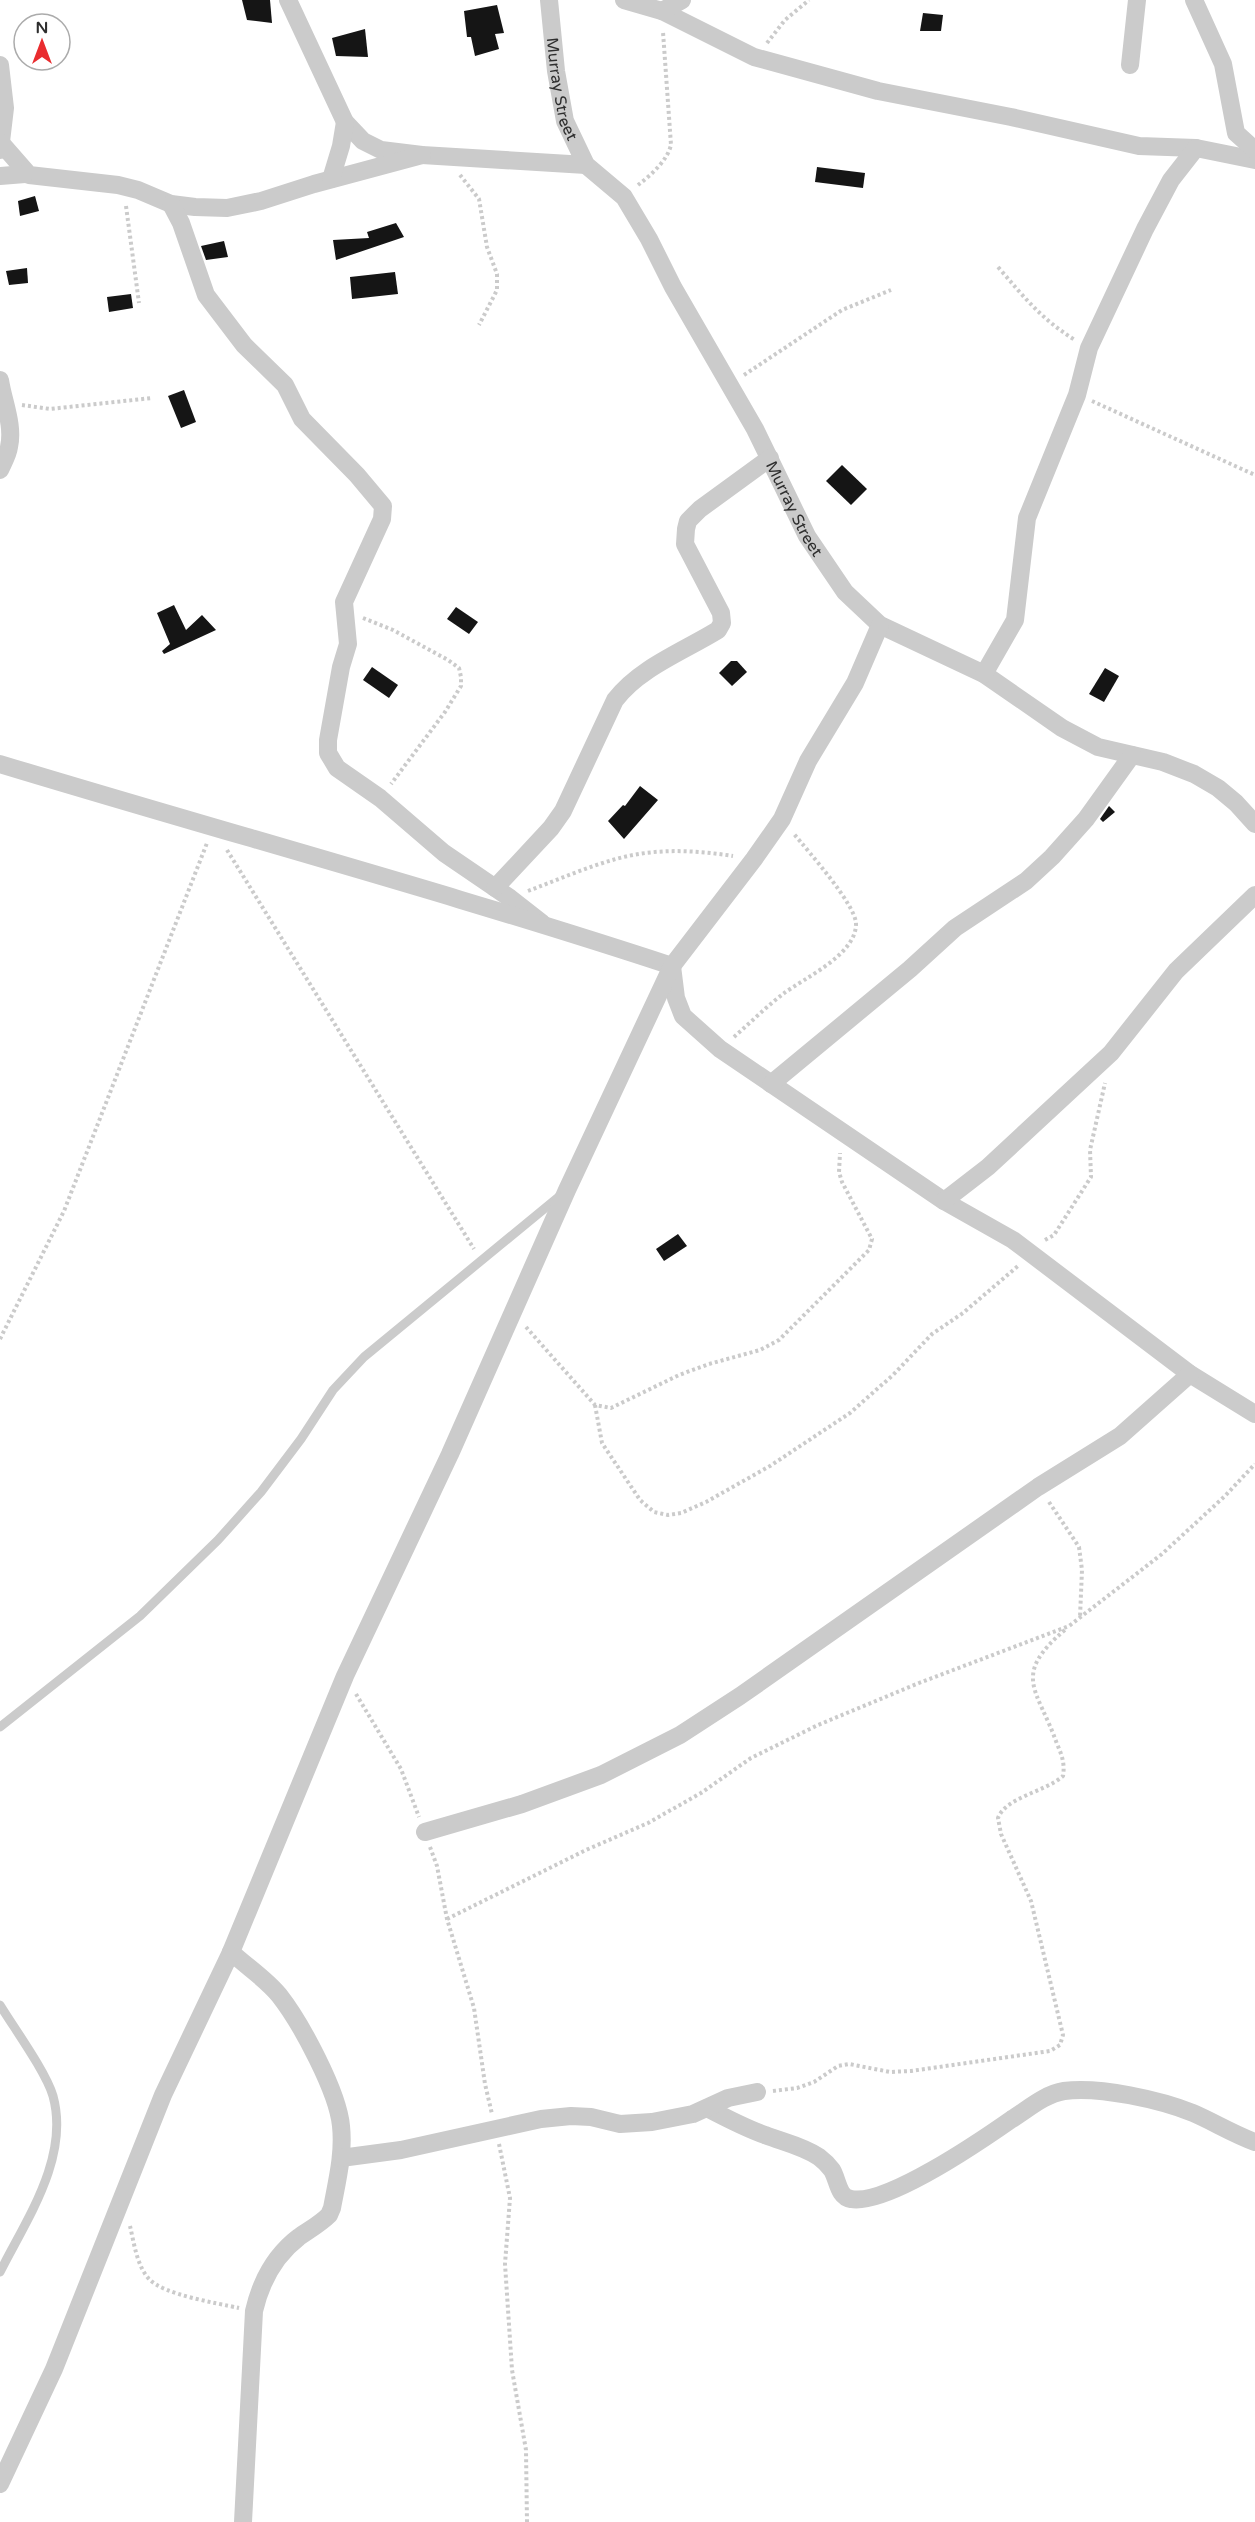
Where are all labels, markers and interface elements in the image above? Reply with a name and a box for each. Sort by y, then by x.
north arrow [12,12,72,72]
text: N [36,18,48,38]
street label: Murray Street [542,37,582,144]
street label: Murray Street [761,458,827,561]

